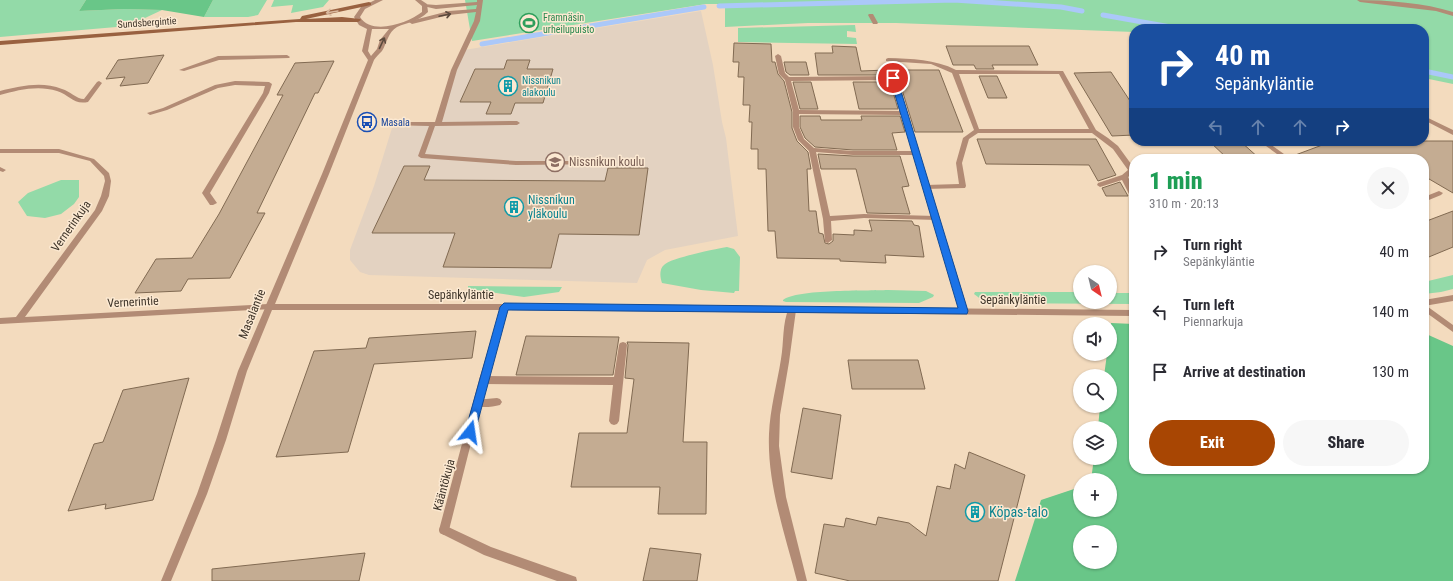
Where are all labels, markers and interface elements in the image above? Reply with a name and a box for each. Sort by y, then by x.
one-way arrow [326,8,339,16]
one-way arrow [438,10,451,18]
sports icon: Framnäsin urheilupuisto [518,12,540,34]
place label: Framnäsin urheilupuisto [543,12,594,35]
street label: Sundsbergintie [117,15,177,30]
one-way arrow [379,38,387,50]
text: 40 m [1215,39,1271,72]
icon: right [1149,40,1201,92]
pin [876,61,910,95]
icon: arrive [882,67,904,89]
text: Sepänkyläntie [1215,73,1314,94]
building icon: Nissnikun alakoulu [497,75,519,97]
place label: Nissnikun alakoulu [522,75,561,98]
bus stop icon: Masala [356,111,378,133]
icon: left [1205,116,1227,138]
icon: ahead [1247,116,1269,138]
icon: ahead [1289,116,1311,138]
icon: right [1331,116,1353,138]
place label: Masala [381,117,410,128]
school or university icon: Nissnikun koulu [544,151,566,173]
place label: Nissnikun koulu [569,155,644,169]
text: 1 min [1149,167,1203,195]
button: close [1367,167,1409,209]
place label: Nissnikun yläkoulu [528,193,575,221]
building icon: Nissnikun yläkoulu [503,196,525,218]
text: 310 m · 20:13 [1149,196,1219,211]
street label: Vernerinkuja [48,198,94,254]
text: Turn right [1183,236,1242,254]
icon: right [1149,241,1171,263]
text: 40 m [1379,243,1409,261]
text: Sepänkyläntie [1183,254,1254,269]
north arrow [1073,265,1117,309]
map controls [1073,265,1117,569]
street label: Masalantie [236,287,268,341]
street label: Sepänkyläntie [428,288,494,302]
street label: Sepänkyläntie [980,293,1046,307]
street label: Vernerintie [107,294,159,310]
text: Turn left [1183,296,1234,314]
icon: left [1149,301,1171,323]
text: 140 m [1372,303,1409,321]
text: Piennarkuja [1183,314,1243,329]
button: sound [1073,317,1117,361]
icon: arrive [1149,361,1171,383]
text: Arrive at destination [1183,363,1306,381]
text: 130 m [1372,363,1409,381]
button: search [1073,369,1117,413]
position arrow [449,411,491,453]
button: Exit [1149,420,1275,466]
button: Share [1283,420,1409,466]
button: layers [1073,421,1117,465]
street label: Kääntökuja [430,457,458,512]
button: + [1073,473,1117,517]
building icon: Köpas-talo [964,501,986,523]
place label: Köpas-talo [989,504,1048,520]
button: − [1073,525,1117,569]

